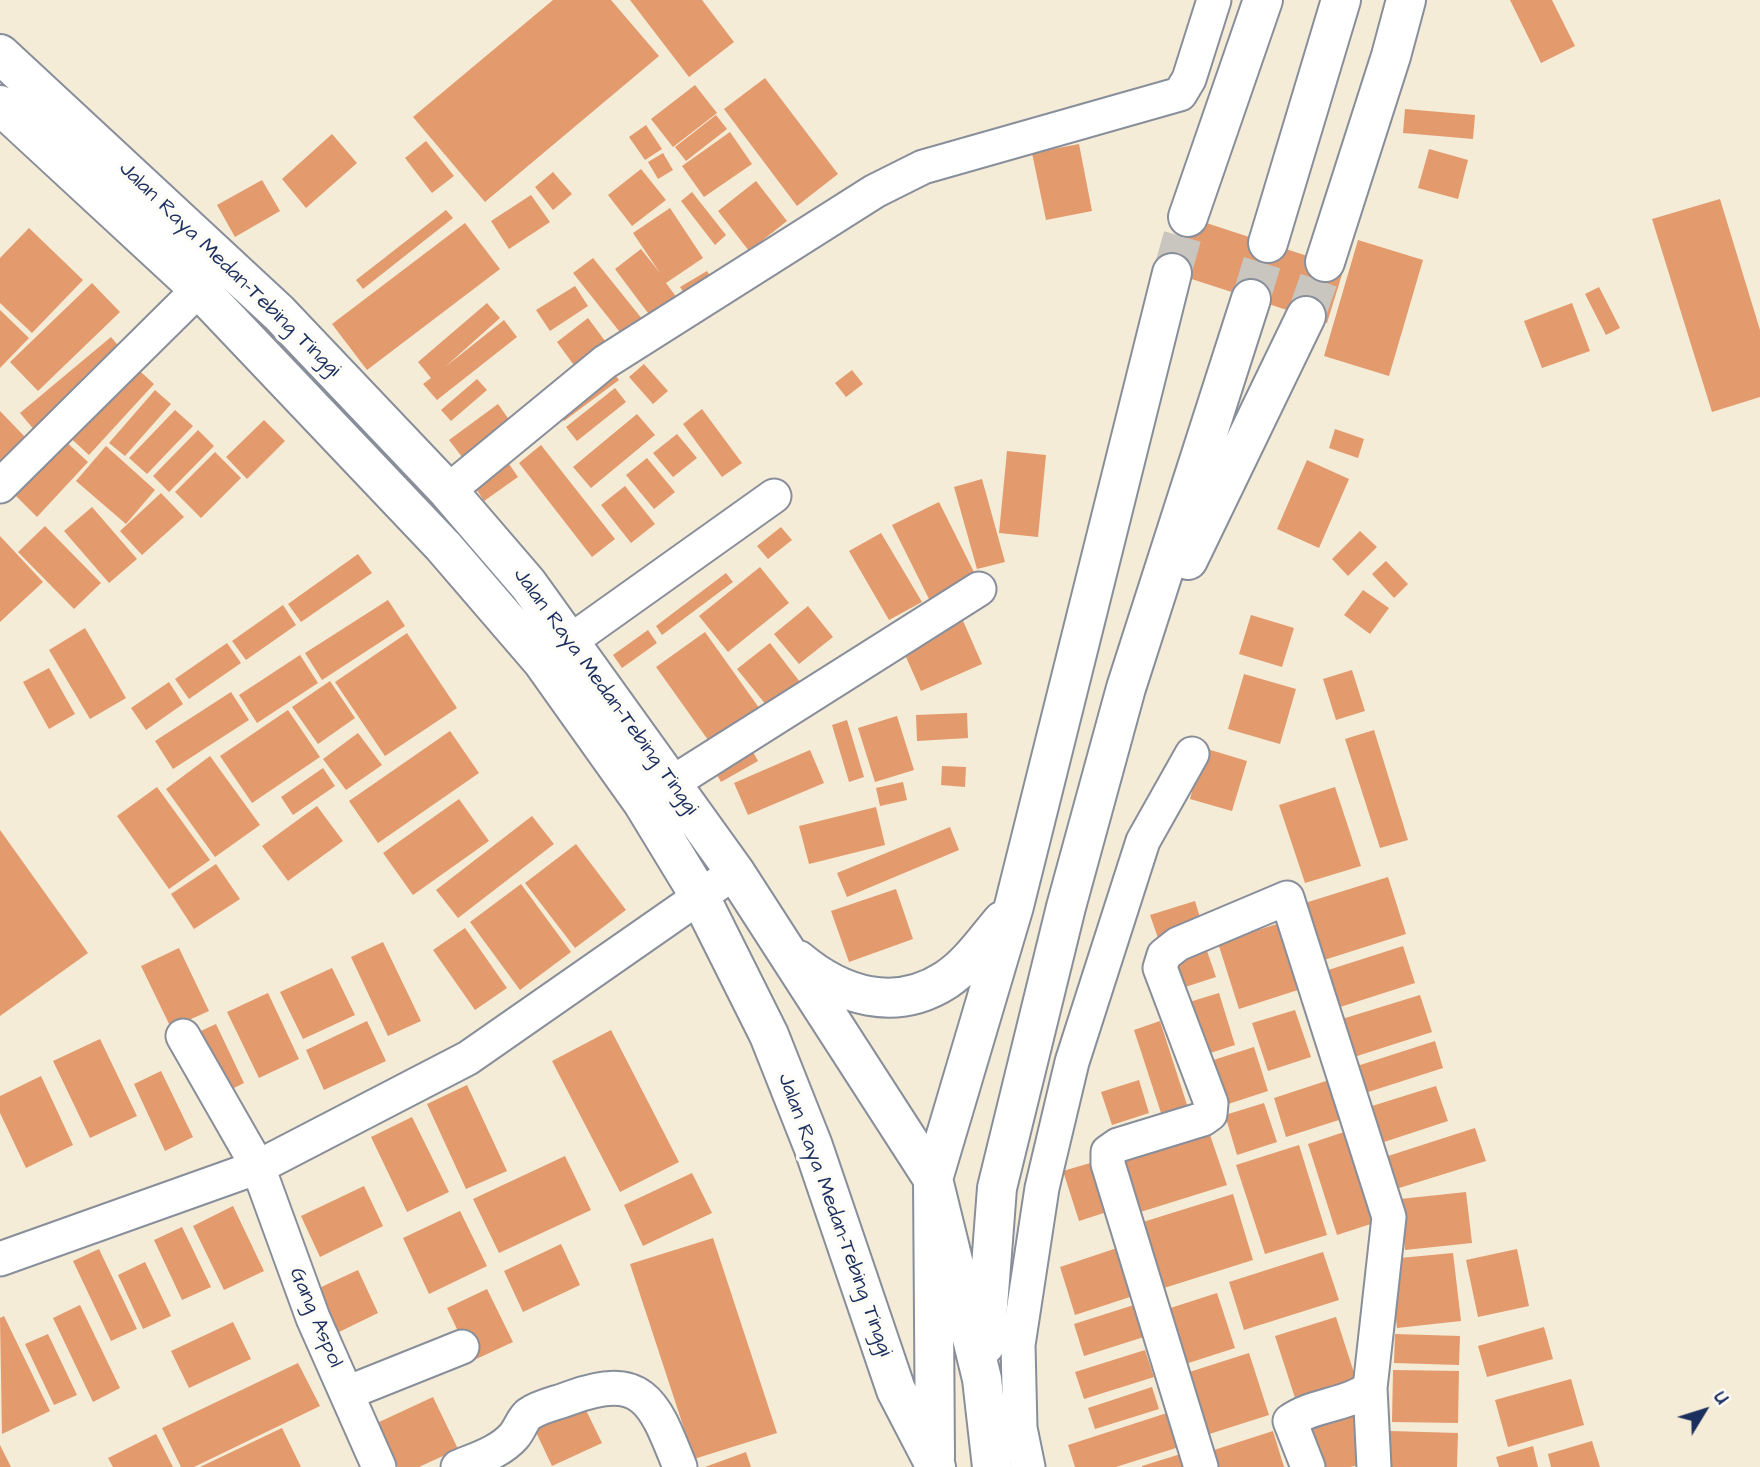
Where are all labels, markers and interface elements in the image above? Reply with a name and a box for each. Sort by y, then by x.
street label: Jalan Raya Medan-Tebing Tinggi [113,157,345,383]
street label: Jalan Raya Medan-Tebing Tinggi [507,564,703,820]
street label: Jalan Raya Medan-Tebing Tinggi [771,1070,897,1360]
street label: Gang Aspol [283,1264,347,1372]
north arrow [1669,1376,1739,1446]
text: U [1707,1385,1735,1410]

